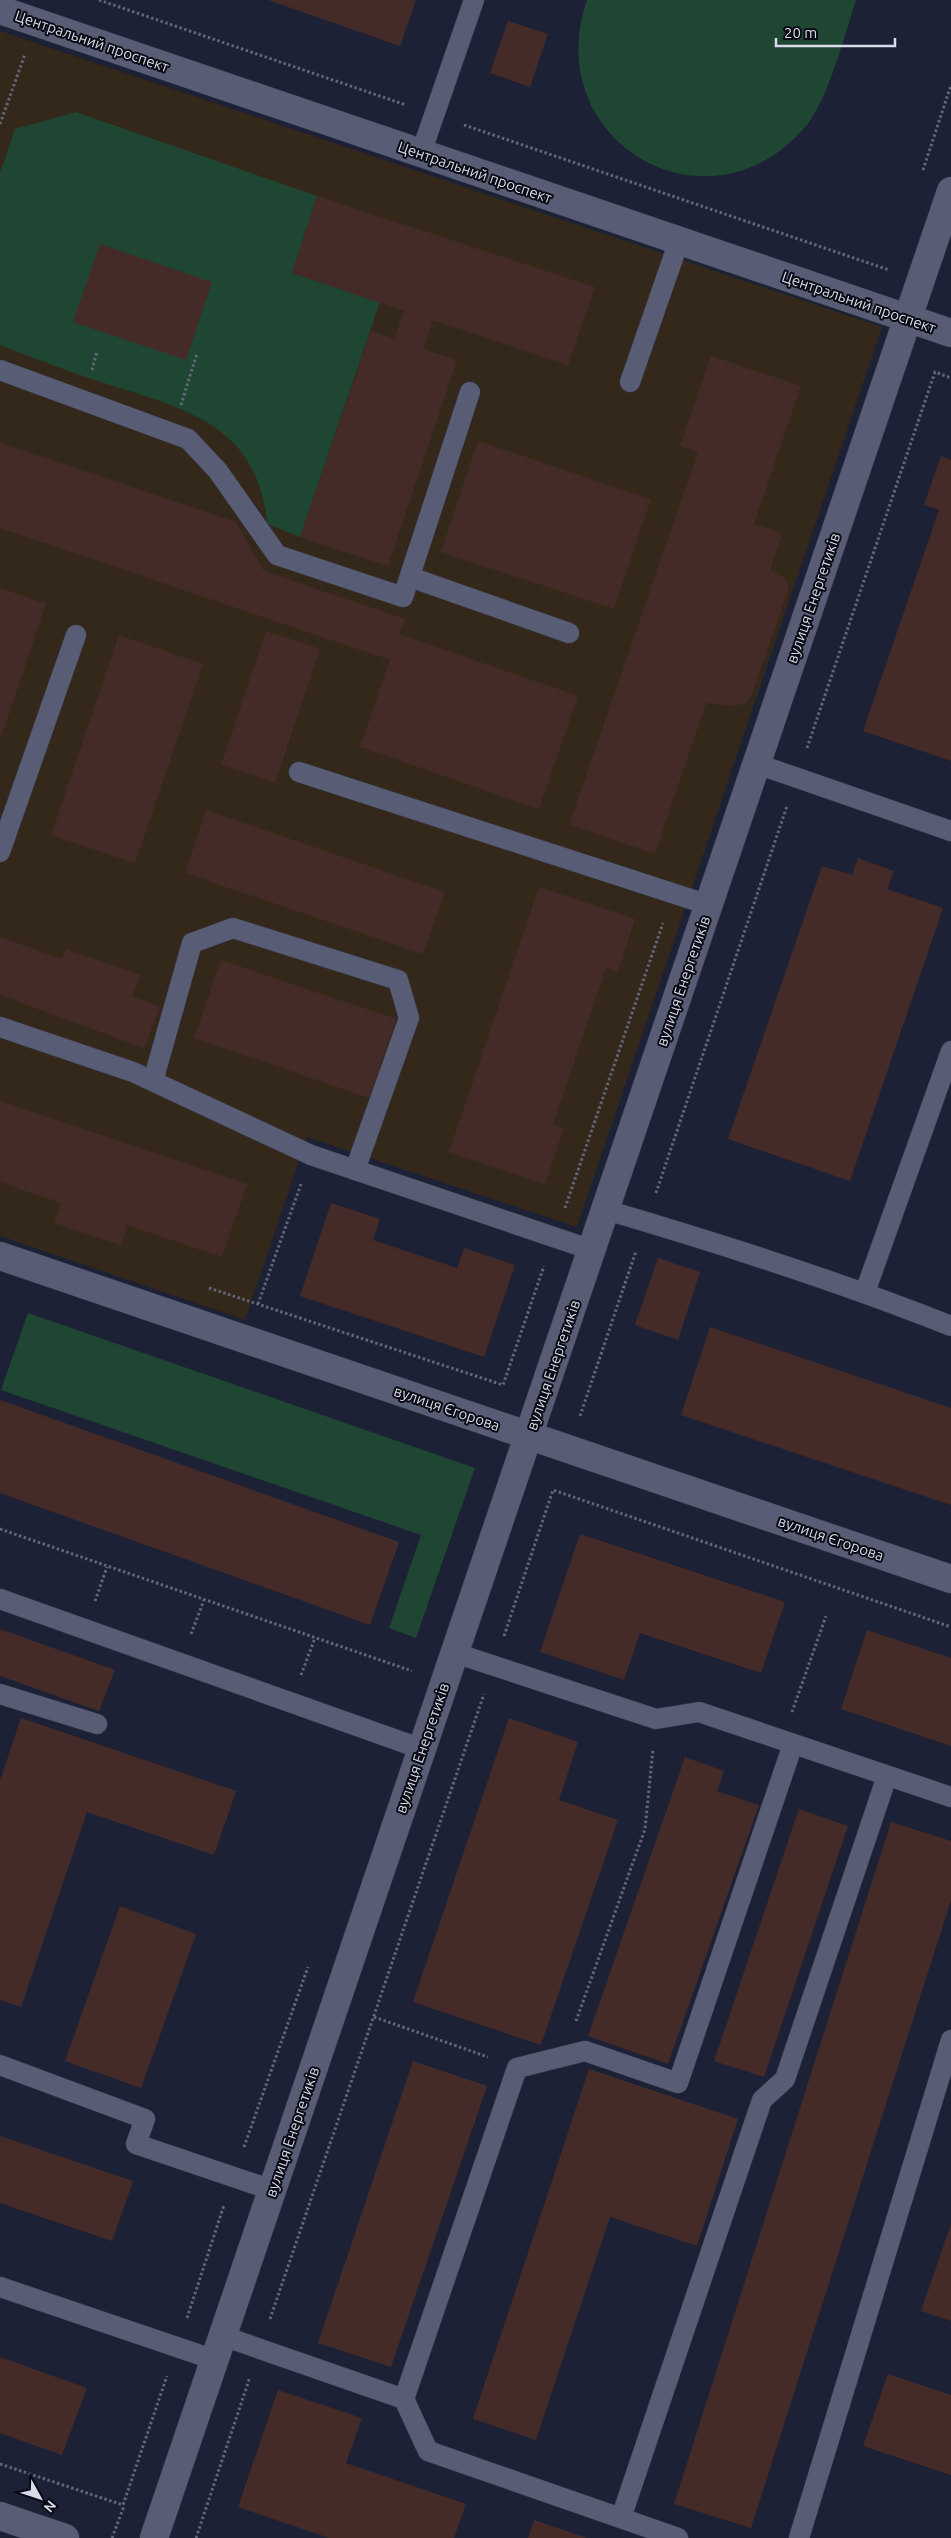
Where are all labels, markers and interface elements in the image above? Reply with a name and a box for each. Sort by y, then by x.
street label: Центральний проспект [13,7,172,75]
scale bar [776,15,895,47]
text: 20 m [784,24,817,41]
street label: Центральний проспект [396,138,555,206]
street label: Центральний проспект [780,268,939,336]
street label: вулиця Енергетиків [783,531,843,665]
street label: вулиця Енергетиків [653,914,713,1048]
street label: вулиця Енергетиків [523,1298,583,1432]
street label: вулиця Єгорова [392,1382,502,1434]
street label: вулиця Єгорова [776,1512,886,1564]
street label: вулиця Енергетиків [392,1681,452,1815]
street label: вулиця Енергетиків [262,2065,322,2199]
north arrow [15,2473,65,2523]
text: N [40,2497,59,2516]

